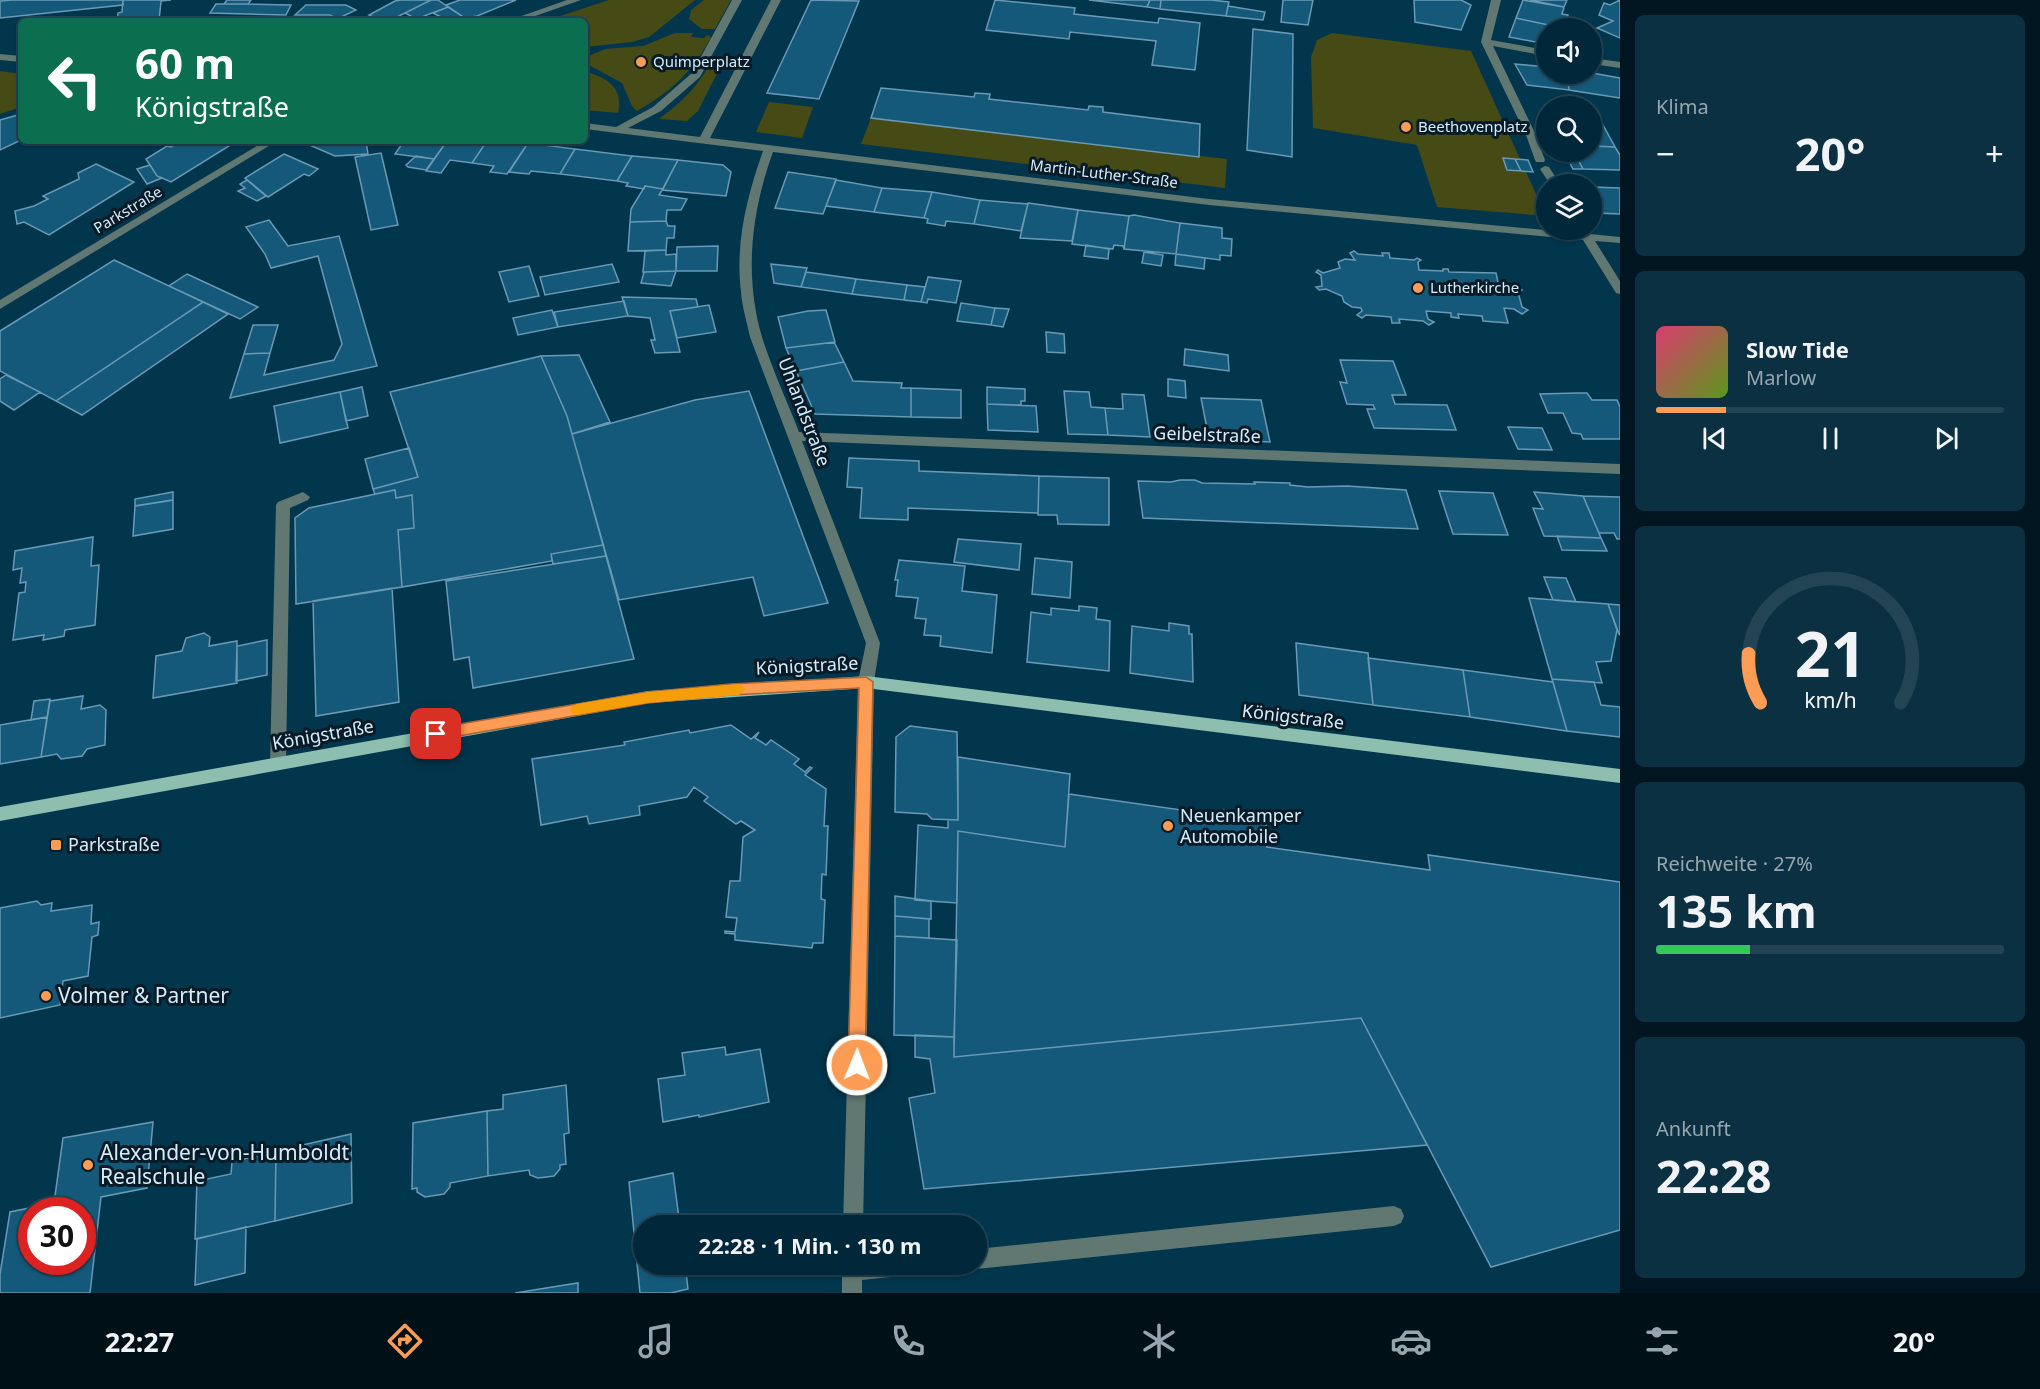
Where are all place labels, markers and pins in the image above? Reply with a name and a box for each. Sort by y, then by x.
place label: Quimperplatz [653,51,750,71]
marker: Quimperplatz [634,55,648,69]
place label: Beethovenplatz [1418,116,1527,136]
marker: Beethovenplatz [1399,120,1413,134]
place label: Lutherkirche [1430,277,1519,297]
marker: Lutherkirche [1411,281,1425,295]
pin [410,708,461,759]
place label: Neuenkamper Automobile [1180,803,1302,848]
marker: Neuenkamper Automobile [1161,819,1175,833]
place label: Parkstraße [68,832,160,856]
marker: Parkstraße [49,838,63,852]
place label: Volmer & Partner [58,981,229,1009]
marker: Volmer & Partner [39,989,53,1003]
place label: Alexander-von-Humboldt Realschule [100,1138,350,1190]
marker: Alexander-von-Humboldt Realschule [81,1158,95,1172]

